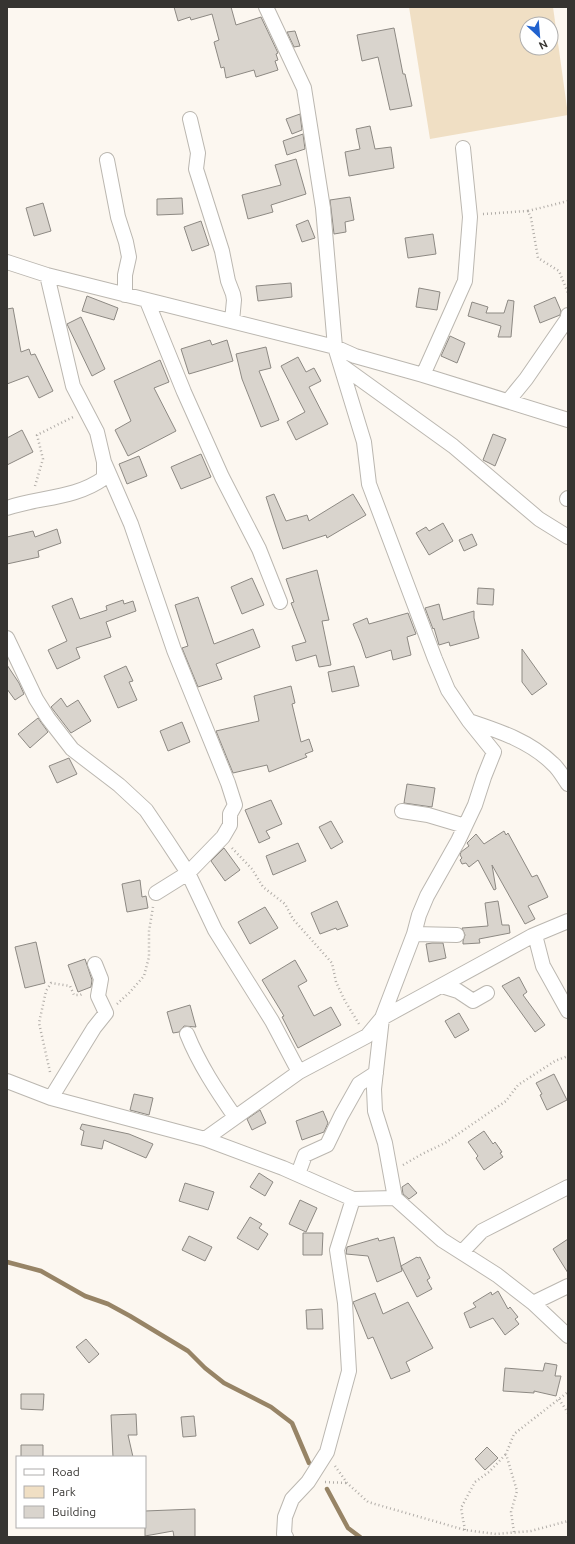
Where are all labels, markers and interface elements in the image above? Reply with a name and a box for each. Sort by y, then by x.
north arrow [519,16,559,56]
text: N [537,38,550,52]
legend [16,1456,146,1528]
text: Road [52,1465,80,1478]
text: Park [52,1485,76,1498]
text: Building [52,1505,96,1518]

